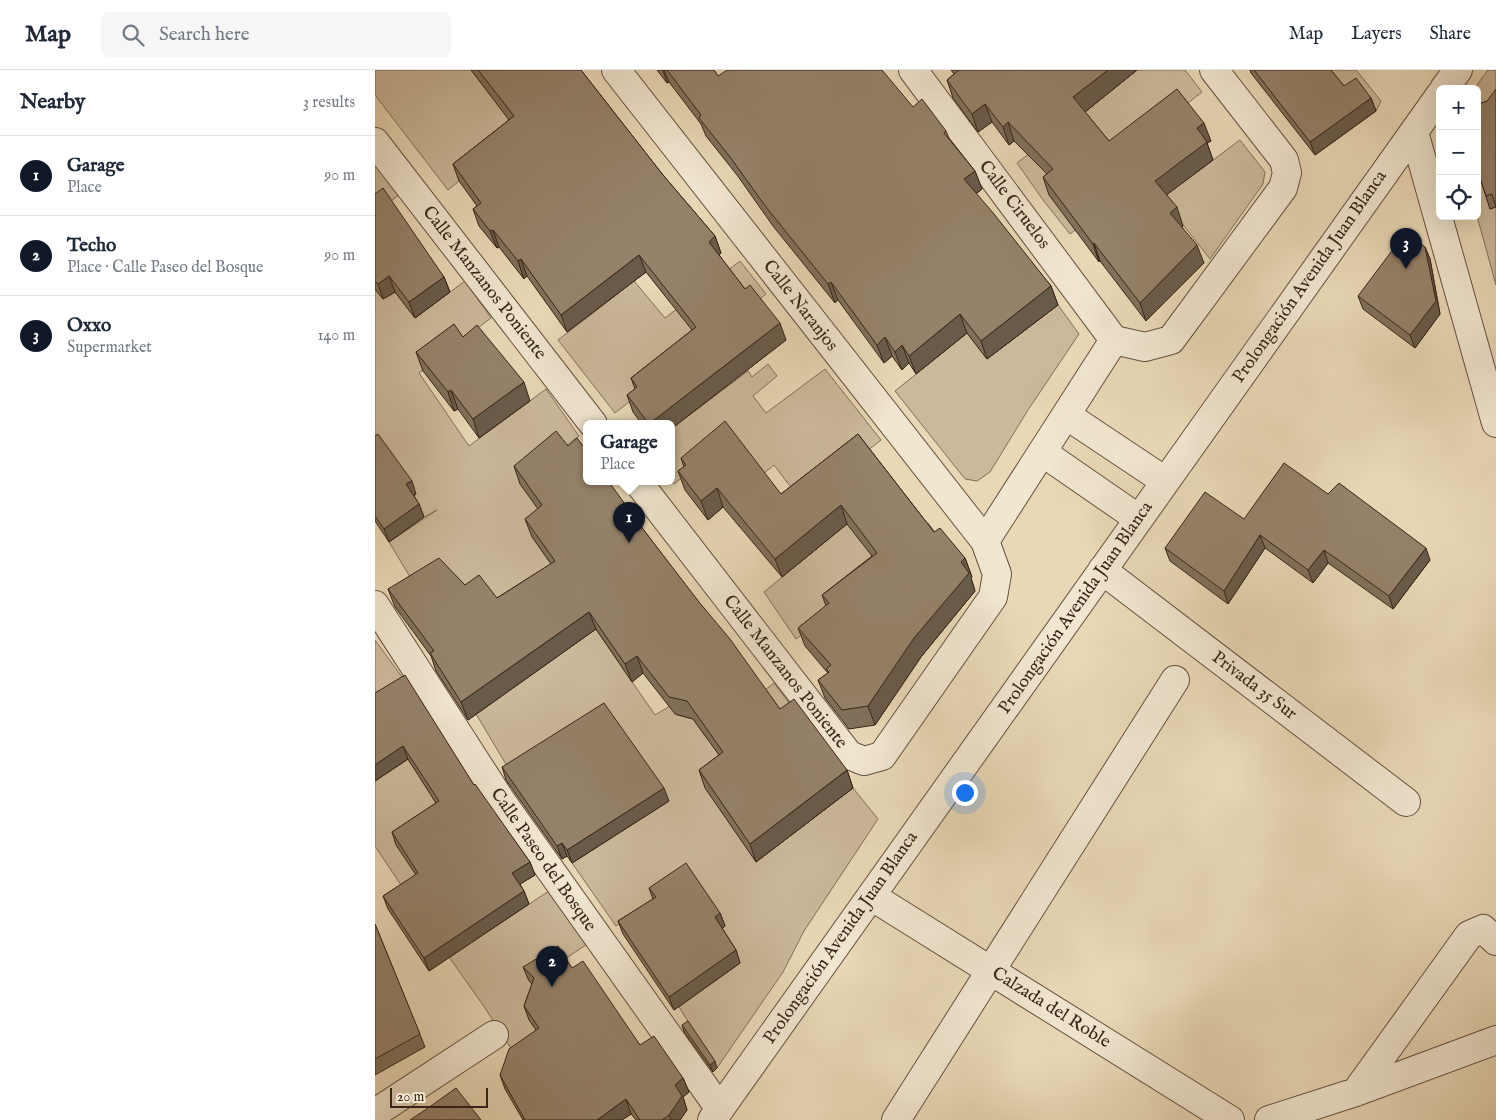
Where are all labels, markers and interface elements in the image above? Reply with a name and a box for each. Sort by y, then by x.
search box [101,12,451,57]
text: Map [25,19,71,50]
icon: search [119,21,147,49]
text: Search here [159,23,250,47]
text: Map [1289,23,1323,46]
text: Layers [1351,23,1402,46]
text: Share [1430,23,1471,46]
map controls [1436,85,1481,220]
button: + [1436,85,1481,130]
text: Nearby [20,89,85,116]
text: 3 results [303,93,355,113]
button: − [1436,130,1481,175]
text: Garage [67,154,125,178]
street label: Calle Ciruelos [973,156,1055,254]
text: 1 [33,166,39,186]
text: 90 m [324,166,355,186]
street label: Prolongación Avenida Juan Blanca [1228,166,1393,388]
button: locate [1436,175,1481,220]
text: Place [67,178,102,198]
street label: Calle Manzanos Poniente [417,202,551,364]
pin: 3 [1390,228,1422,269]
text: Techo [67,234,116,258]
text: 2 [32,246,40,266]
text: 90 m [324,246,355,266]
street label: Calle Naranjos [757,256,843,356]
text: Place · Calle Paseo del Bosque [67,258,263,278]
text: Oxxo [67,314,111,338]
text: 3 [33,326,39,346]
text: 140 m [317,326,355,346]
text: Supermarket [67,338,152,358]
popup [583,420,675,485]
text: Garage [600,431,658,455]
text: Place [600,455,635,475]
street label: Prolongación Avenida Juan Blanca [994,497,1159,719]
pin: 1 [613,502,645,543]
street label: Calle Manzanos Poniente [718,591,852,753]
street label: Privada 35 Sur [1207,646,1302,726]
your location [952,780,978,806]
street label: Calle Paseo del Bosque [485,784,601,936]
street label: Prolongación Avenida Juan Blanca [759,827,924,1049]
pin: 2 [536,946,568,987]
street label: Calzada del Roble [987,962,1115,1054]
scale bar [390,1085,487,1108]
text: 20 m [397,1088,424,1106]

